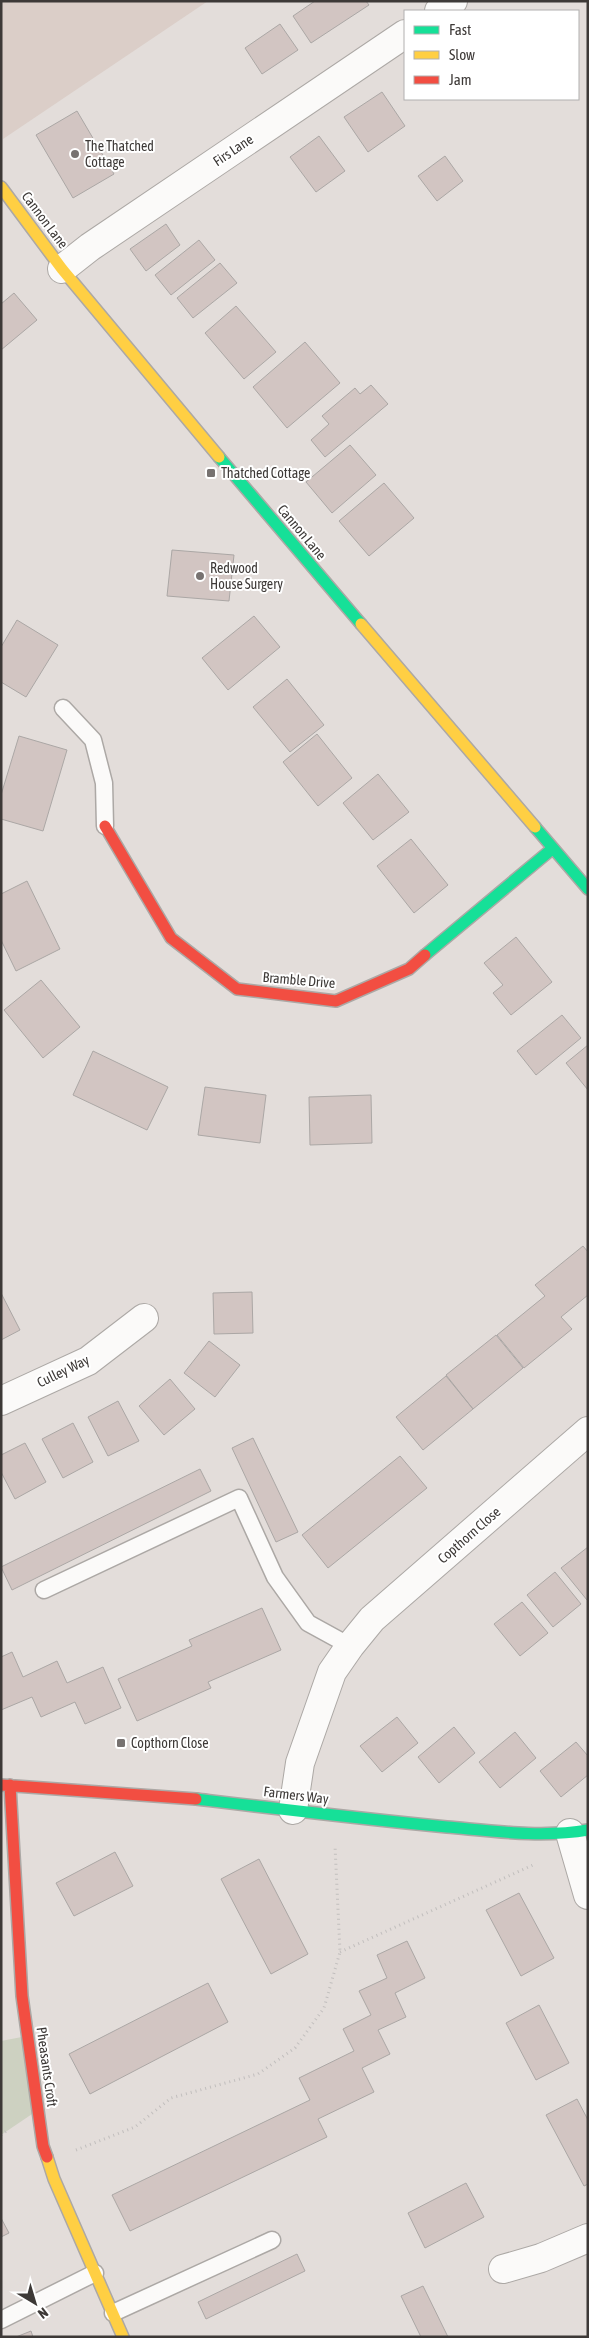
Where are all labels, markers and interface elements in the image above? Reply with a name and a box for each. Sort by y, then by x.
legend [404,10,579,100]
text: Fast [449,21,471,38]
text: Slow [449,46,475,63]
text: Jam [449,71,472,88]
street label: Firs Lane [210,131,256,169]
place label: The Thatched Cottage [85,138,154,170]
marker: The Thatched Cottage [69,148,81,160]
street label: Cannon Lane [19,189,71,251]
place label: Thatched Cottage [221,465,310,481]
marker: Thatched Cottage [205,467,217,479]
street label: Cannon Lane [274,501,330,563]
place label: Redwood House Surgery [210,560,283,592]
marker: Redwood House Surgery [194,570,206,582]
street label: Bramble Drive [262,969,336,991]
street label: Culley Way [34,1351,92,1391]
street label: Copthorn Close [435,1504,503,1566]
place label: Copthorn Close [131,1735,209,1751]
marker: Copthorn Close [115,1737,127,1749]
street label: Farmers Way [263,1783,330,1807]
street label: Pheasants Croft [33,2026,61,2108]
north arrow [10,2278,60,2328]
text: N [35,2304,51,2322]

